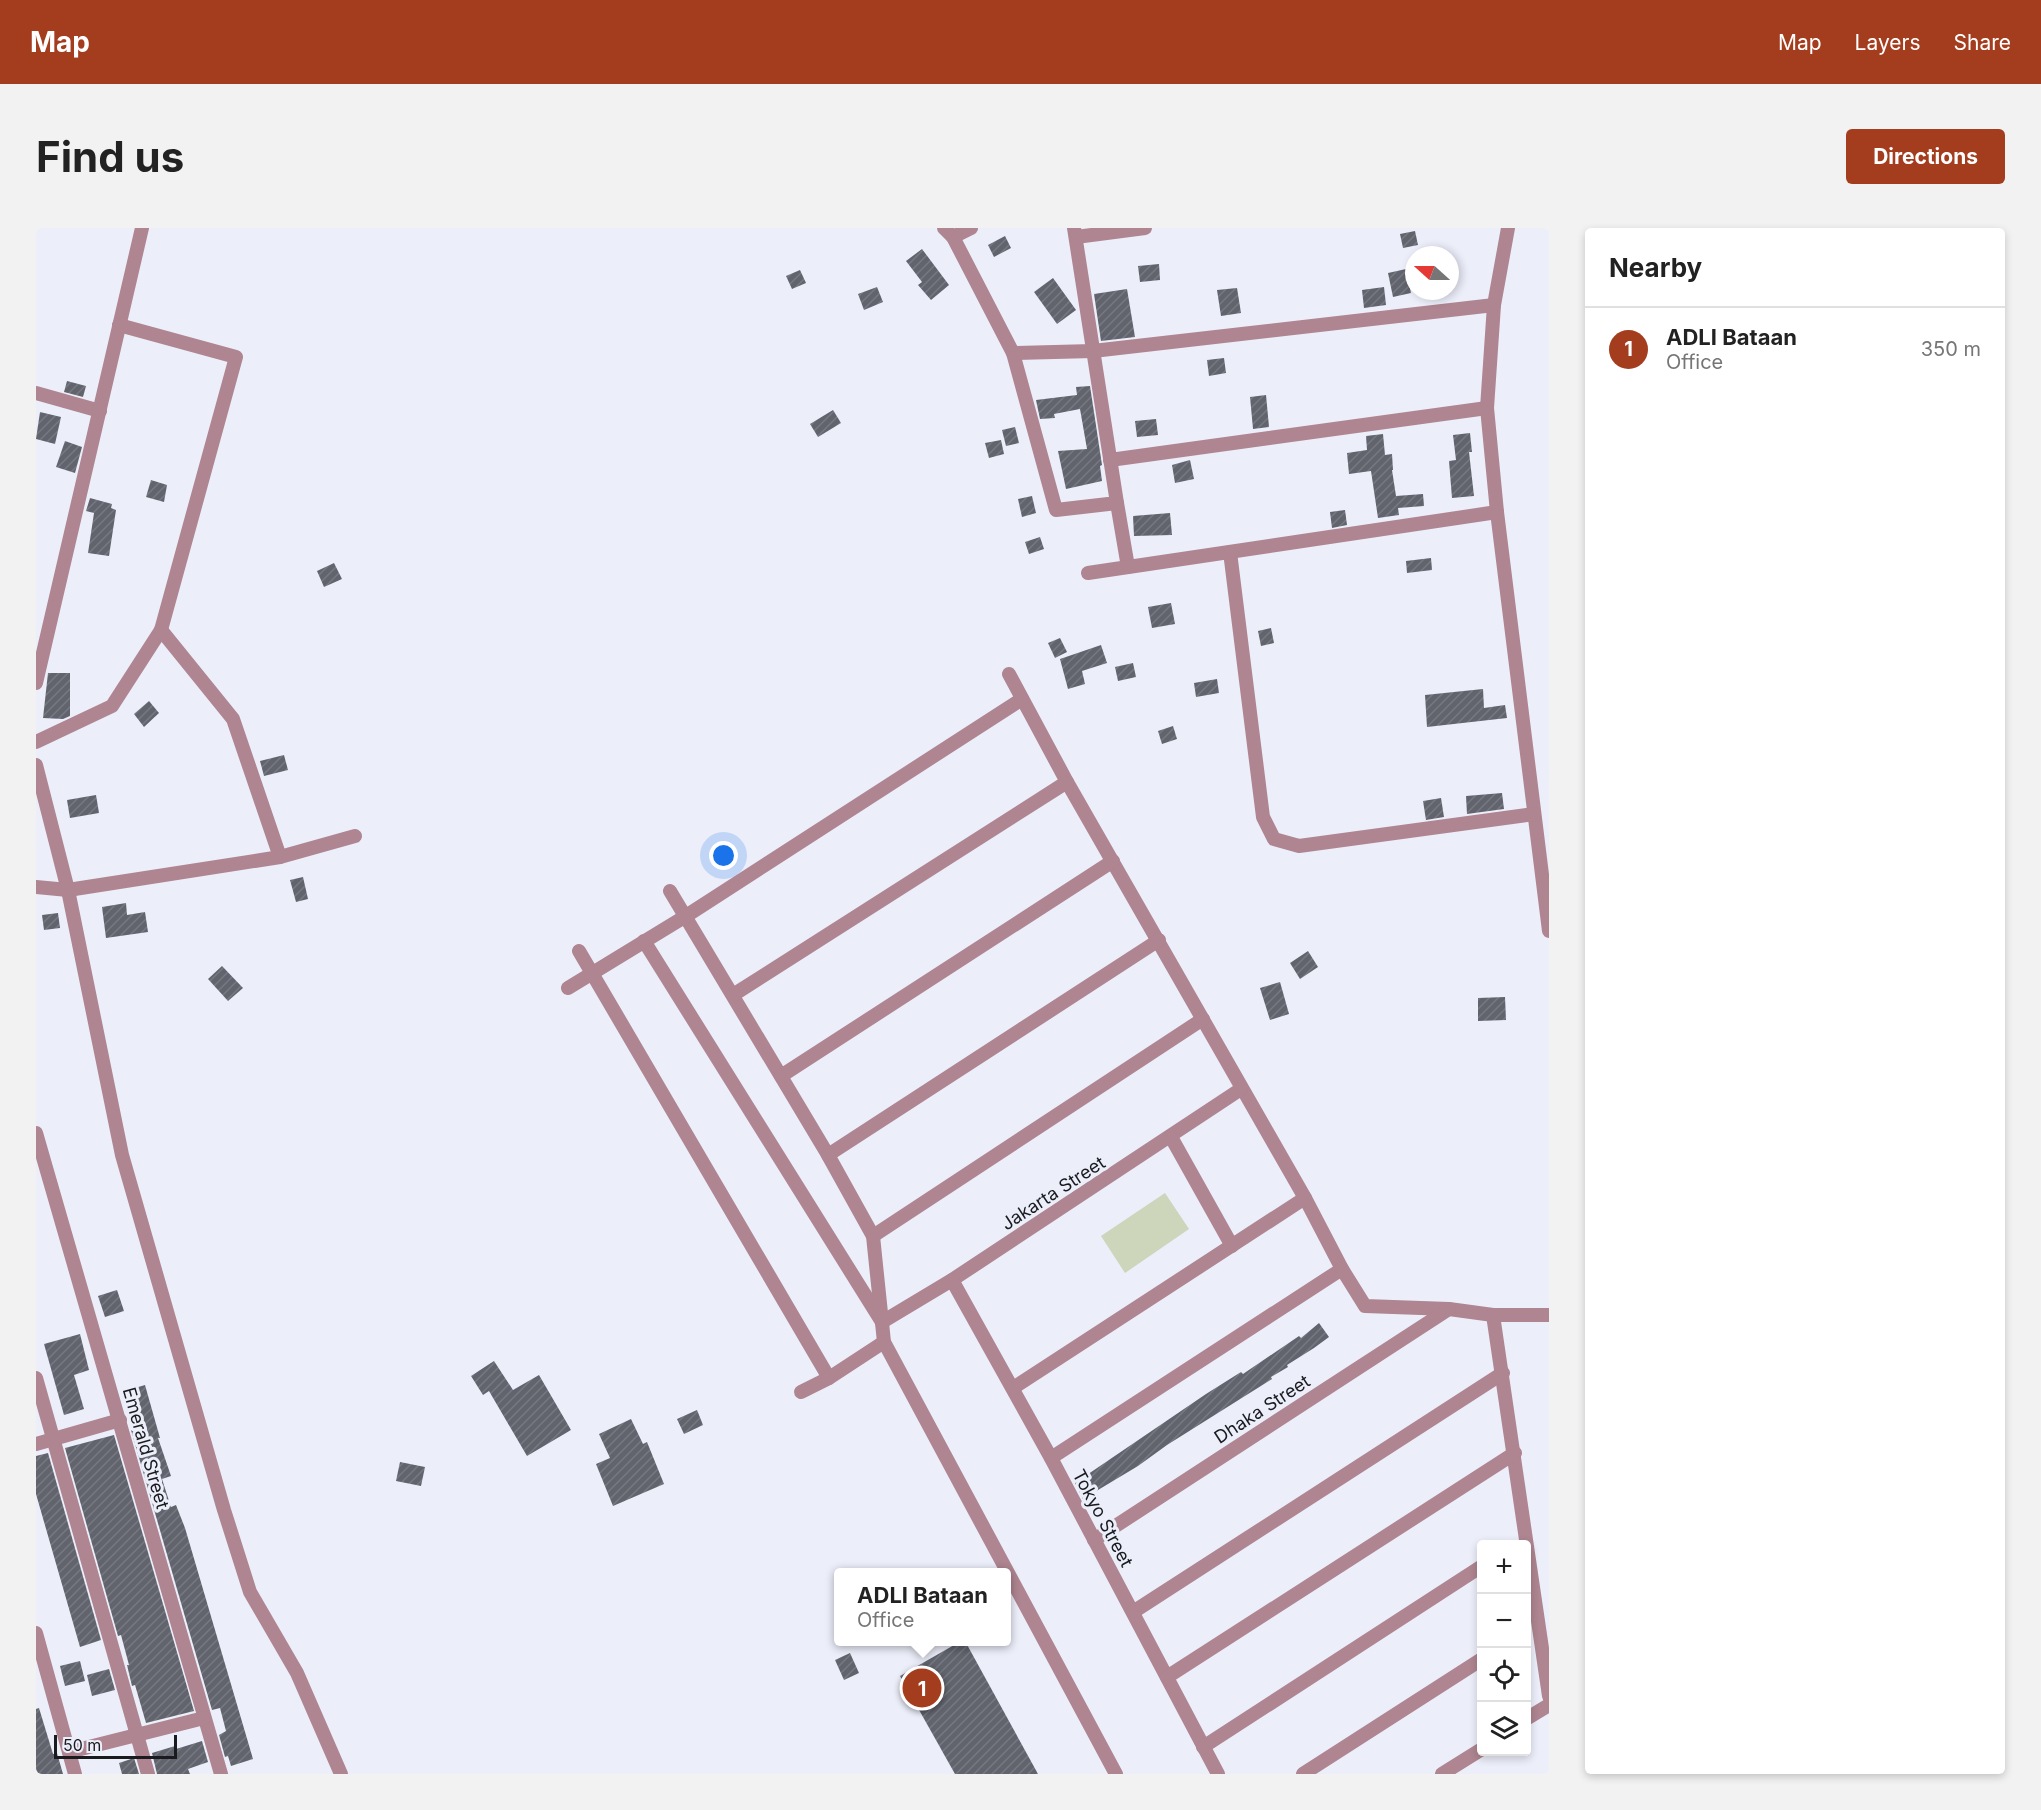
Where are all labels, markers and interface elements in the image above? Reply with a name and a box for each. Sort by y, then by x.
text: Map [30,25,90,59]
text: Map [1778,30,1822,55]
text: Layers [1855,30,1921,55]
text: Share [1954,30,2011,55]
button: Directions [1846,129,2005,184]
text: Find us [36,131,184,182]
north arrow [1405,246,1459,300]
text: Nearby [1609,252,1702,283]
text: ADLI Bataan [1666,324,1797,350]
text: 1 [1624,337,1633,361]
text: 350 m [1921,337,1981,361]
text: Office [1666,350,1723,374]
your location [709,841,738,870]
street label: Jakarta Street [997,1152,1109,1234]
street label: Dhaka Street [1210,1370,1314,1448]
street label: Emerald Street [119,1385,173,1511]
street label: Tokyo Street [1069,1466,1138,1570]
map controls [1477,1540,1531,1756]
button: + [1477,1540,1531,1594]
popup [834,1568,1011,1646]
text: ADLI Bataan [857,1582,988,1608]
button: − [1477,1594,1531,1648]
text: Office [857,1608,914,1632]
button: locate [1477,1648,1531,1702]
pin: 1 [902,1666,942,1710]
button: layers [1477,1702,1531,1756]
scale bar [54,1732,177,1760]
text: 50 m [63,1735,101,1755]

